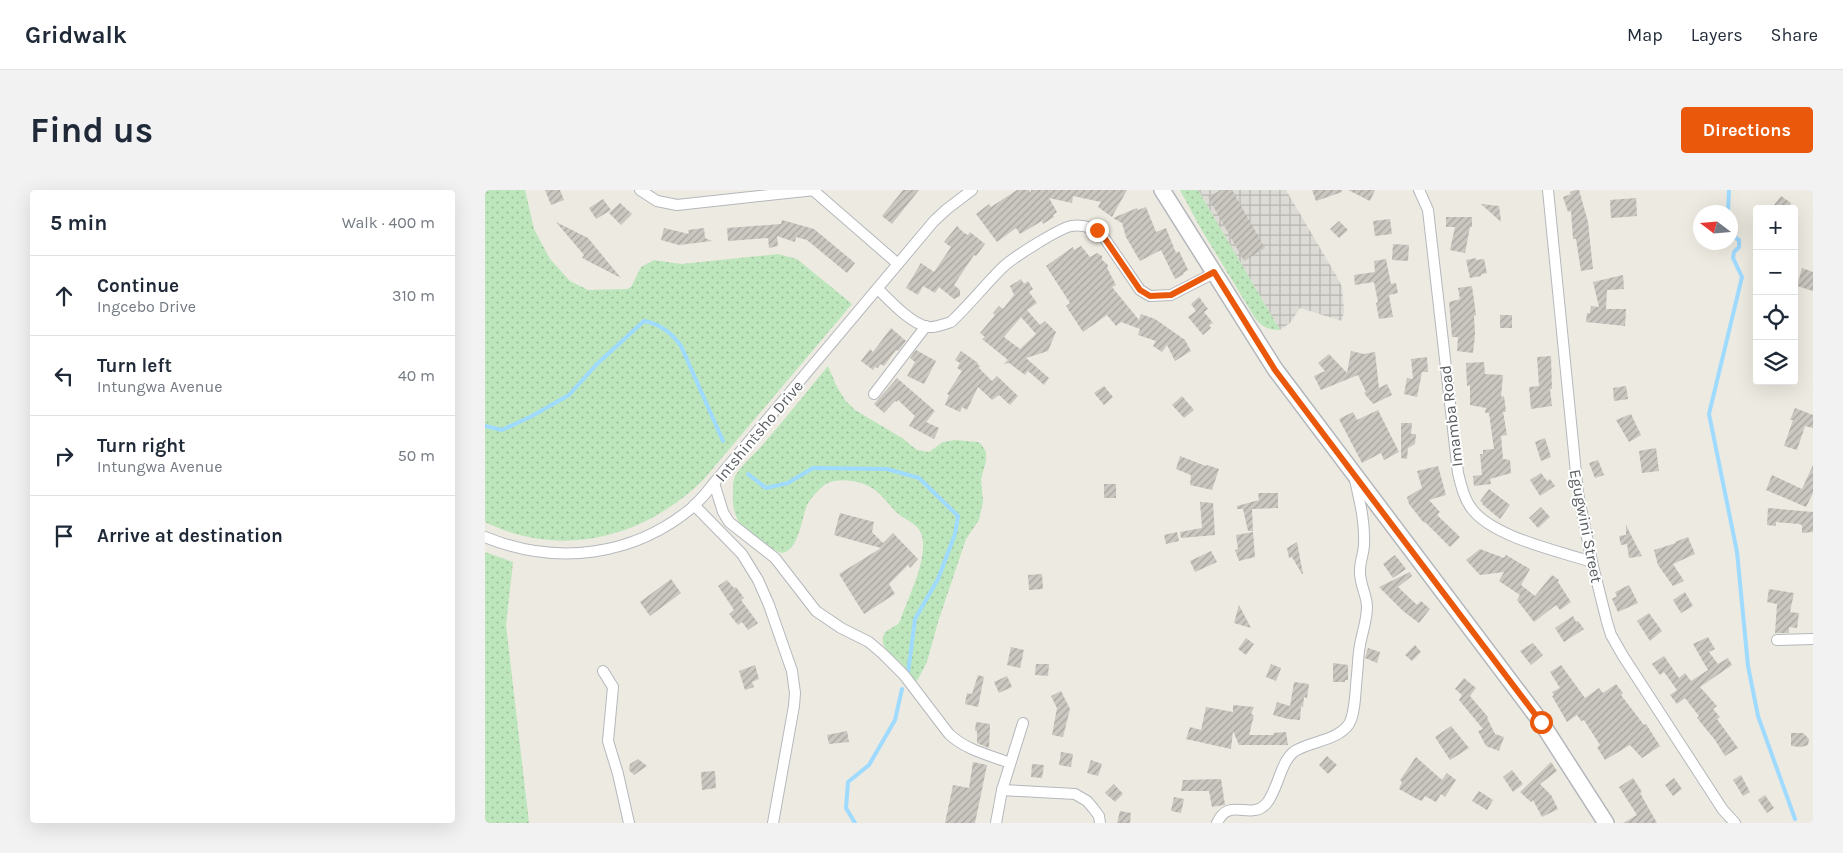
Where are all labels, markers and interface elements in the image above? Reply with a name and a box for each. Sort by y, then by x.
text: Gridwalk [25,21,127,49]
text: Map [1627,24,1663,46]
text: Layers [1691,24,1743,46]
text: Share [1771,24,1818,46]
button: Directions [1681,107,1813,153]
text: Find us [30,110,153,151]
north arrow [1693,205,1738,250]
map controls [1753,205,1798,385]
button: + [1753,205,1798,250]
text: 5 min [50,211,107,235]
text: Walk · 400 m [342,213,435,232]
route end [1086,219,1109,242]
button: − [1753,250,1798,295]
text: Continue [97,275,179,297]
icon: ahead [50,282,78,310]
text: 310 m [392,286,435,305]
button: locate [1753,295,1798,340]
text: Ingcebo Drive [97,297,196,316]
button: layers [1753,340,1798,385]
text: Turn left [97,355,172,377]
icon: left [50,362,78,390]
street label: Imamba Road [1435,364,1467,468]
text: 40 m [398,366,435,385]
street label: Intshintsho Drive [711,376,807,486]
text: Intungwa Avenue [97,377,222,396]
text: Turn right [97,435,186,457]
icon: right [50,442,78,470]
text: 50 m [398,446,435,465]
text: Intungwa Avenue [97,457,222,476]
street label: Egugwini Street [1566,468,1606,584]
icon: arrive [50,522,78,550]
text: Arrive at destination [97,525,283,547]
route start [1530,711,1553,734]

